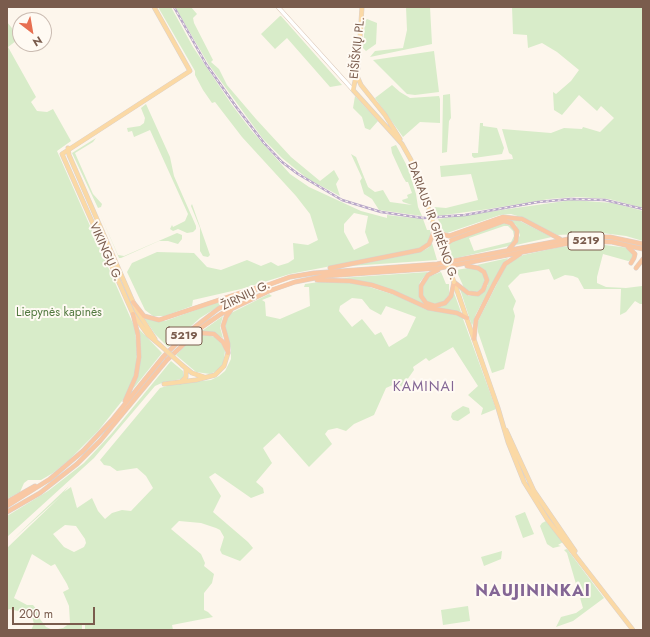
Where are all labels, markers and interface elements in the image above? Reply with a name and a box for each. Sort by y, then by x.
north arrow [12,12,52,52]
street label: EIŠIŠKIŲ PL. [348,16,368,80]
text: N [30,32,46,51]
street label: DARIAUS IR GIRĖNO G. [404,160,460,282]
street label: VIKINGŲ G. [86,220,124,284]
road number: 5219 [568,232,604,250]
street label: ŽIRNIŲ G. [219,278,273,314]
park label: Liepynės kapinės [16,306,102,320]
road number: 5219 [166,327,202,345]
district label: KAMINAI [393,380,455,396]
district label: NAUJININKAI [475,582,591,602]
scale bar [14,599,97,625]
text: 200 m [19,605,53,623]

